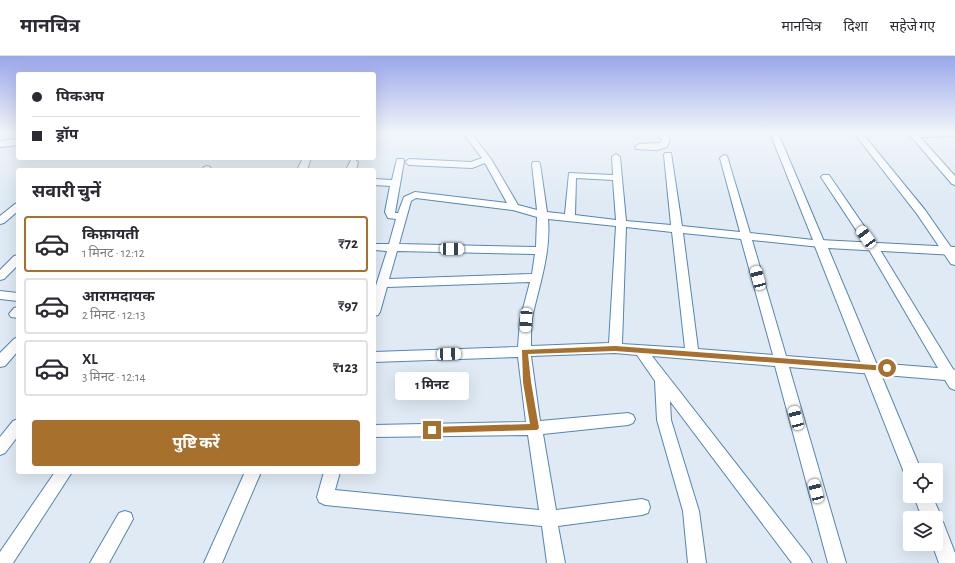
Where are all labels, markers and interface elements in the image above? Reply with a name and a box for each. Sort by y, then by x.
text: मानचित्र [20,17,80,36]
text: मानचित्र [782,20,822,34]
text: दिशा [844,20,868,34]
text: सहेजे गए [890,20,935,34]
text: पिकअप [56,89,104,104]
text: ड्रॉप [56,127,78,142]
text: सवारी चुनें [32,183,101,201]
car [854,224,878,250]
icon: car [34,226,70,262]
text: किफ़ायती [82,227,139,242]
text: ₹72 [338,236,358,251]
car [440,243,464,255]
text: 1 मिनट · 12:12 [82,247,145,260]
car [749,265,767,291]
icon: car [34,288,70,324]
text: आरामदायक [82,289,155,304]
text: ₹97 [338,298,358,313]
car [519,308,533,332]
text: 2 मिनट · 12:13 [82,309,145,322]
car [437,348,461,360]
icon: car [34,350,70,386]
text: XL [82,352,98,367]
route start [878,359,896,377]
text: ₹123 [333,360,358,375]
text: 3 मिनट · 12:14 [82,371,146,384]
callout: 1 मिनट [395,372,469,400]
text: 1 मिनट [415,379,449,392]
car [787,405,805,431]
button: पुष्टि करें [32,420,360,466]
route end [423,421,441,439]
map controls [903,463,943,551]
button: locate [903,463,943,503]
car [807,478,825,504]
button: layers [903,511,943,551]

